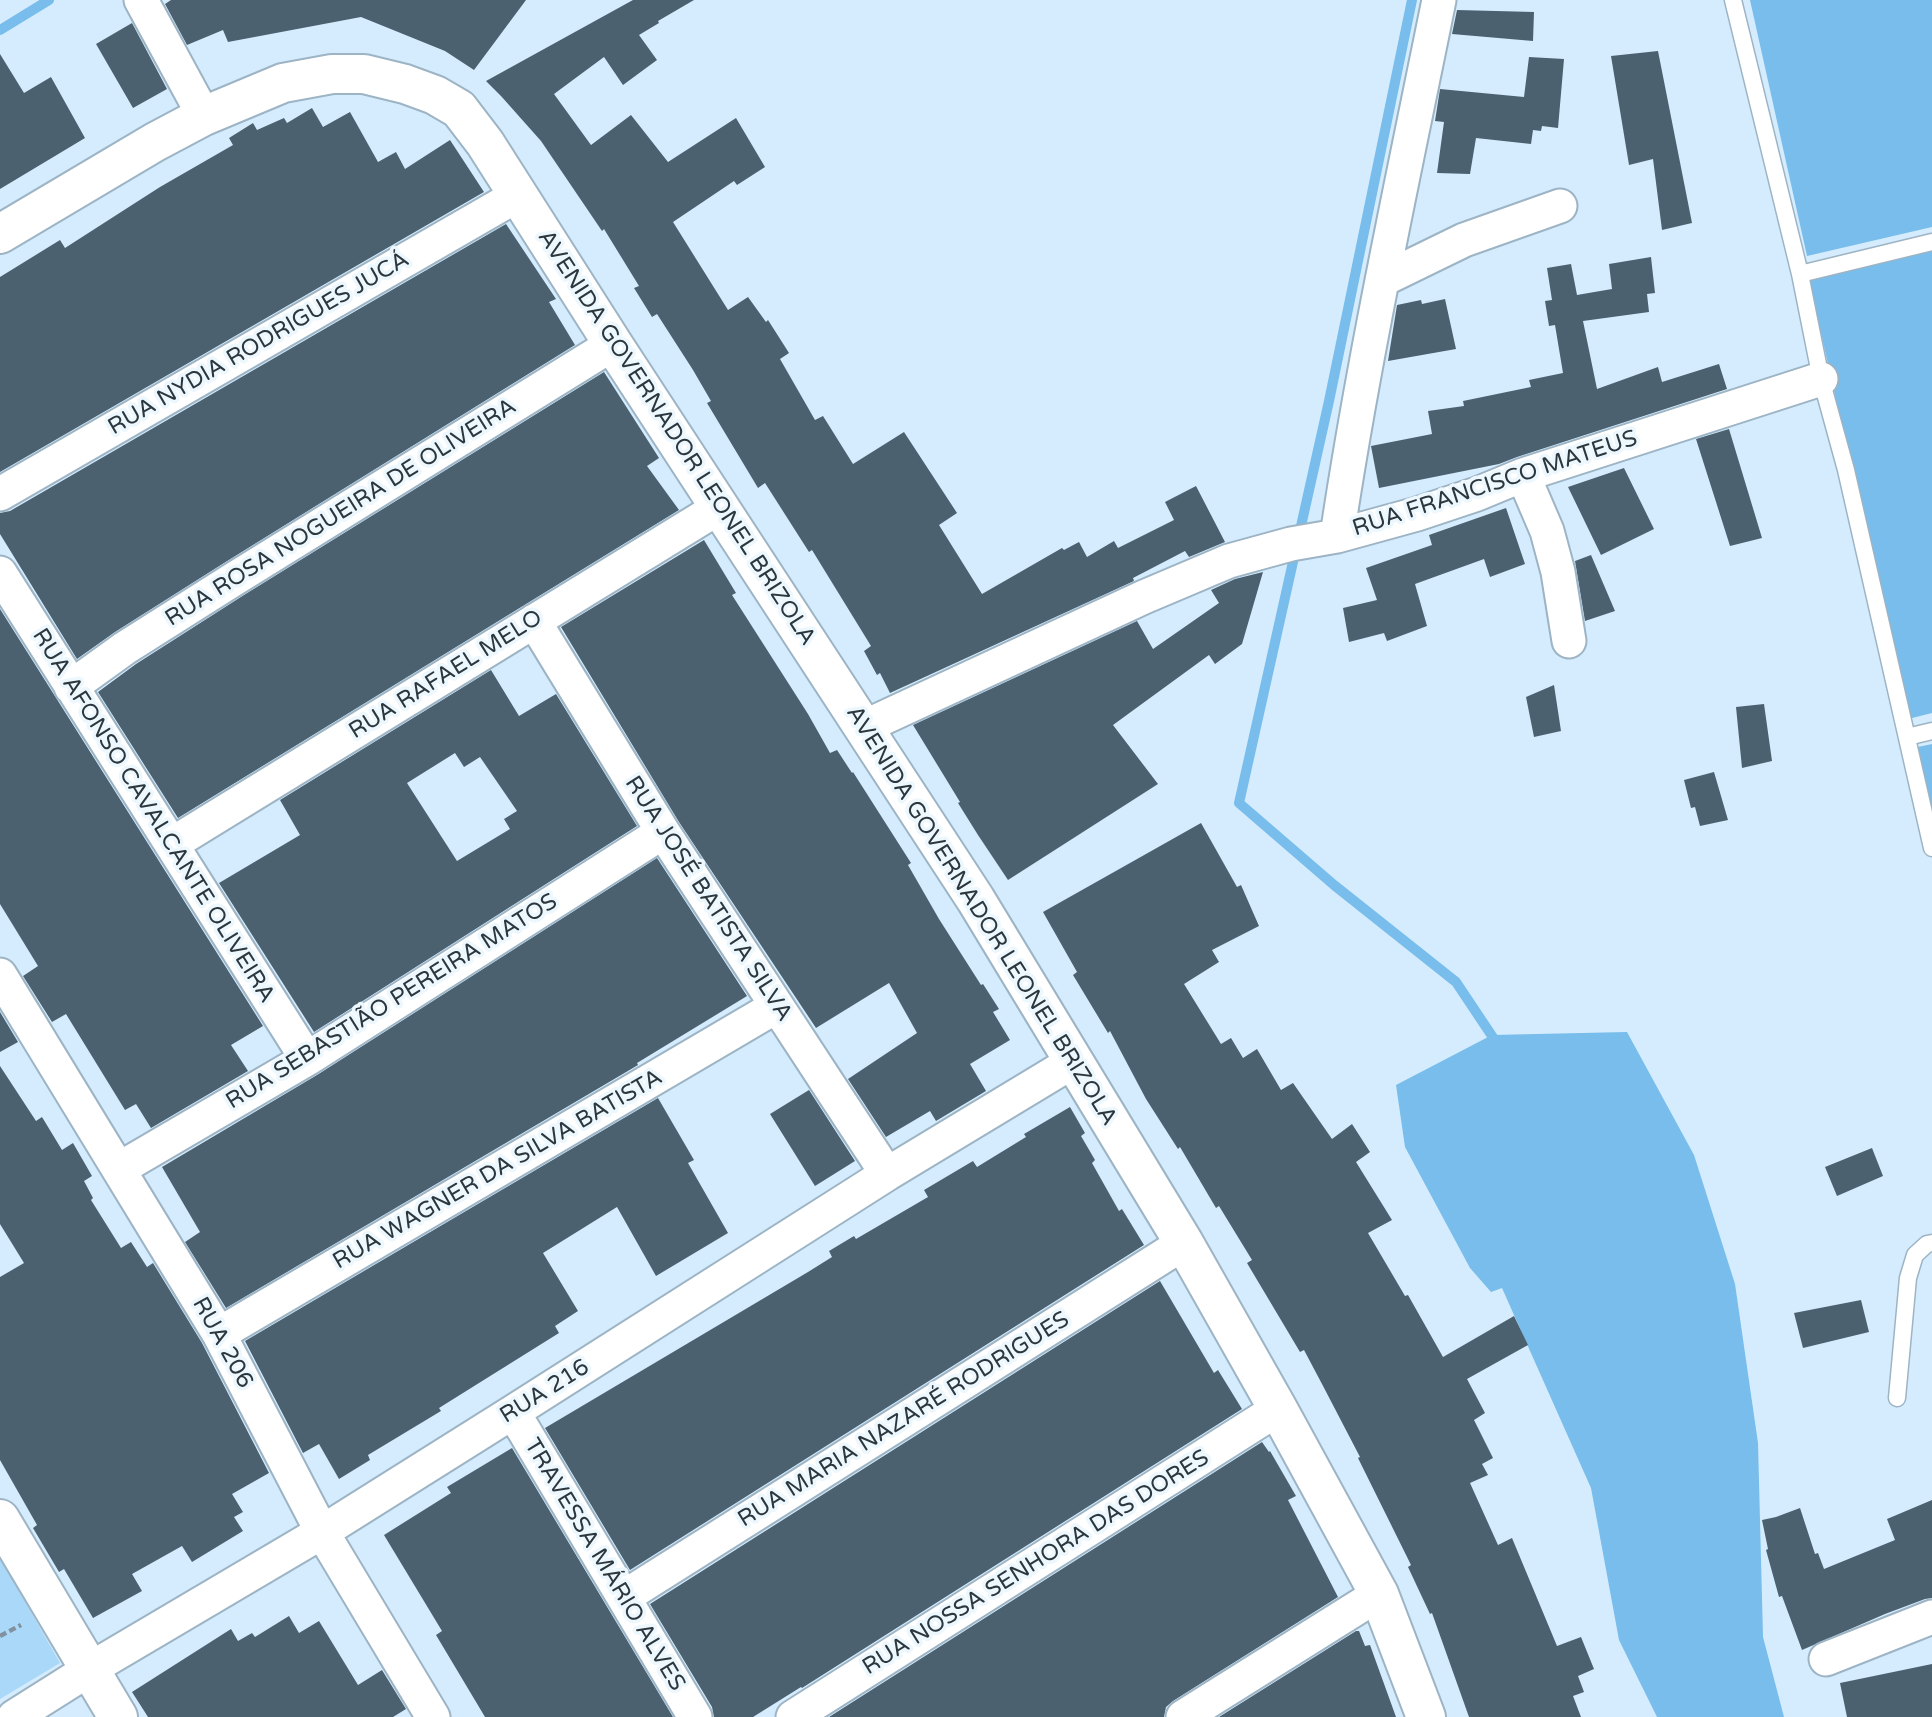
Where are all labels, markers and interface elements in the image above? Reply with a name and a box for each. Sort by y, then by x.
street label: AVENIDA GOVERNADOR LEONEL BRIZOLA [531,225,821,651]
street label: RUA NYDIA RODRIGUES JUCÁ [104,246,414,442]
street label: RUA ROSA NOGUEIRA DE OLIVEIRA [160,393,522,633]
street label: RUA FRANCISCO MATEUS [1349,425,1641,543]
street label: RUA RAFAEL MELO [344,604,548,746]
street label: RUA AFONSO CAVALCANTE OLIVEIRA [26,624,280,1008]
street label: AVENIDA GOVERNADOR LEONEL BRIZOLA [840,701,1122,1131]
street label: RUA JOSÉ BATISTA SILVA [618,771,798,1027]
street label: RUA SEBASTIÃO PEREIRA MATOS [221,888,563,1116]
street label: RUA WAGNER DA SILVA BATISTA [328,1064,668,1276]
street label: RUA 206 [186,1293,258,1393]
street label: RUA MARIA NAZARÉ RODRIGUES [733,1306,1075,1534]
street label: RUA 216 [495,1354,595,1430]
street label: TRAVESSA MÁRIO ALVES [518,1434,690,1696]
street label: RUA NOSSA SENHORA DAS DORES [858,1444,1214,1682]

